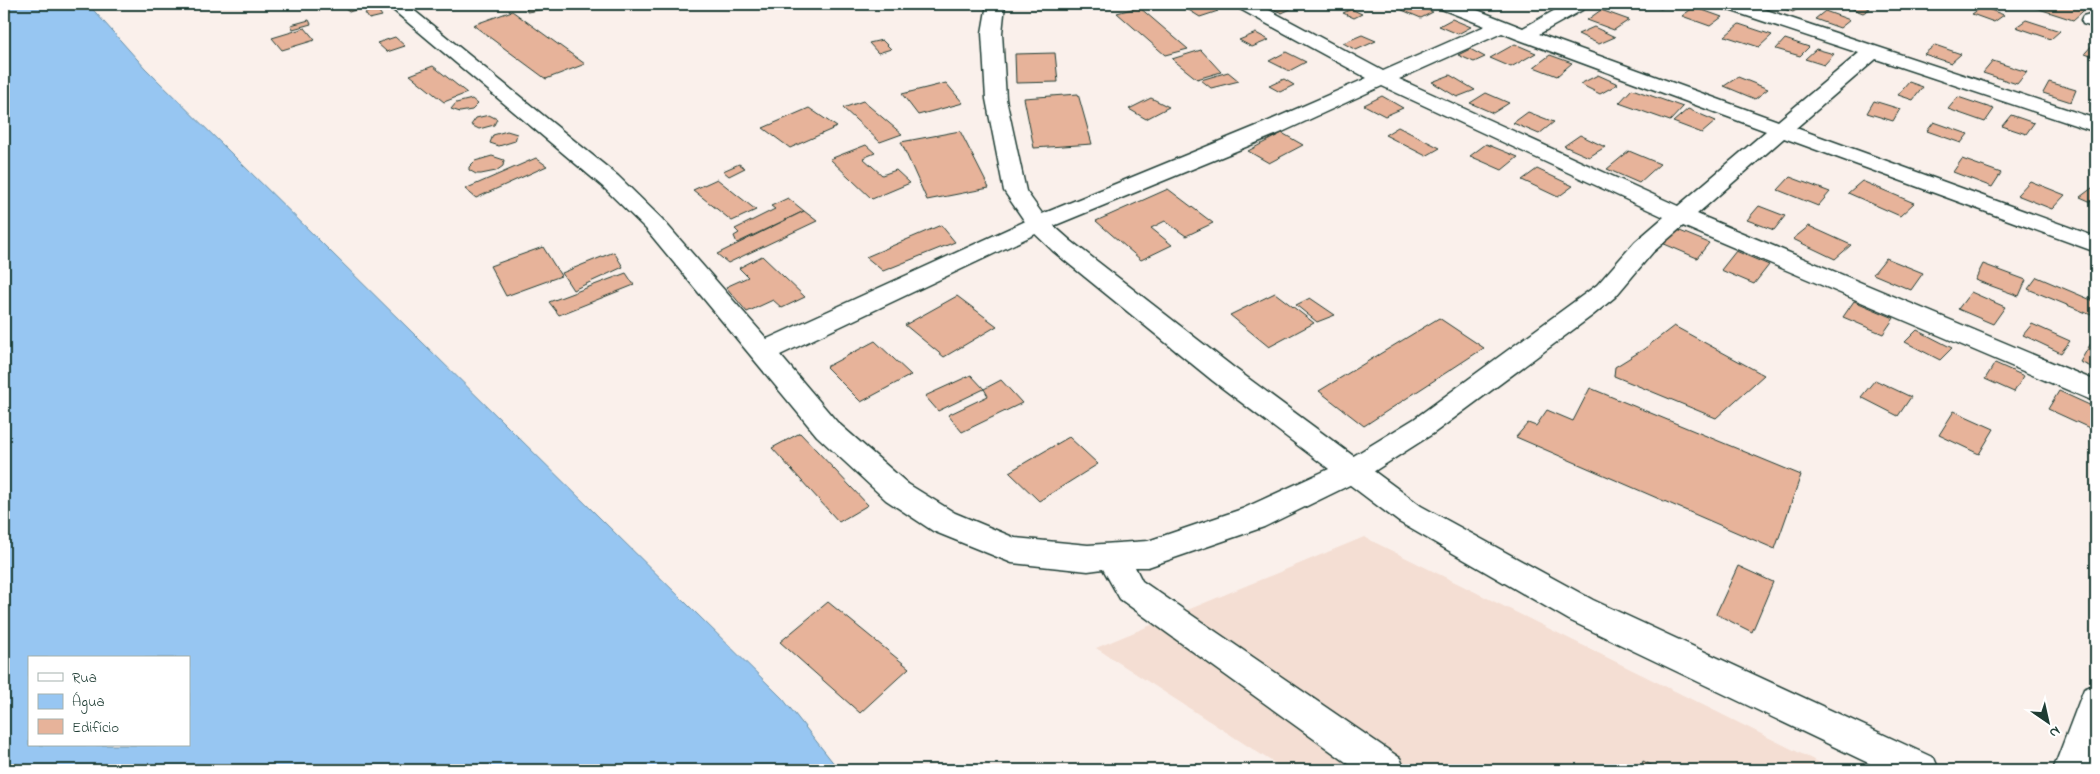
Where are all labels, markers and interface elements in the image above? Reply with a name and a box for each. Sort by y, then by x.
legend [28,656,190,746]
text: Rua [72,667,97,689]
text: Água [72,691,105,714]
north arrow [2022,696,2072,746]
text: Edifício [72,717,119,739]
text: N [2045,720,2064,743]

